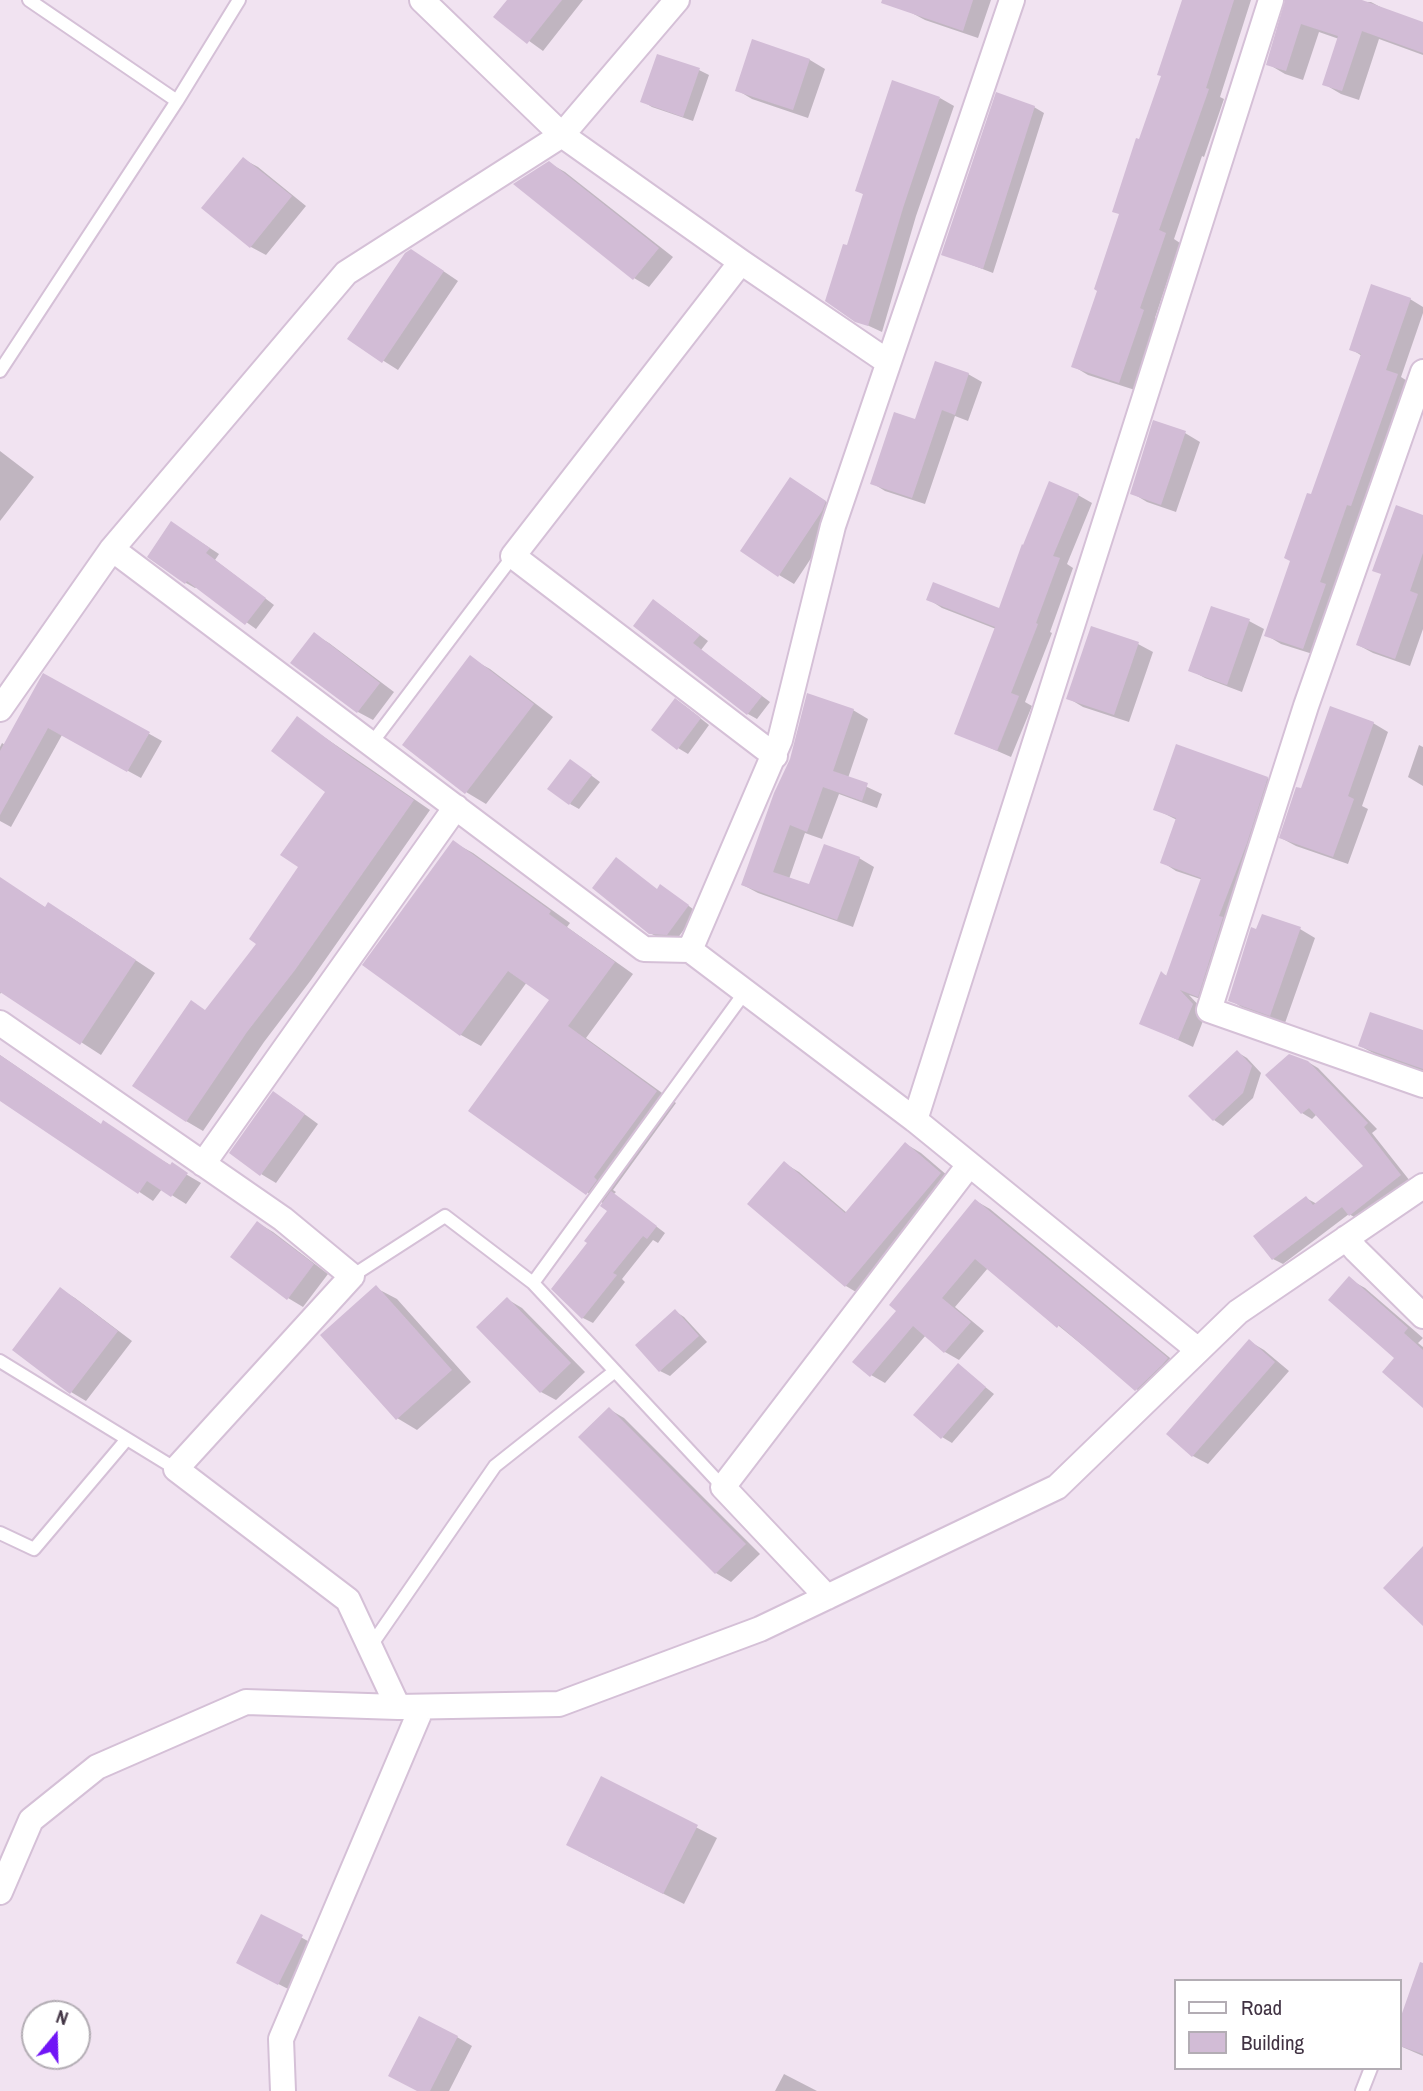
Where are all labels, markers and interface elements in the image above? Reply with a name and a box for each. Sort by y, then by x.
legend [1174,1979,1402,2070]
text: Road [1241,1993,1282,2022]
north arrow [21,2000,91,2070]
text: N [53,2003,72,2031]
text: Building [1241,2028,1304,2057]

